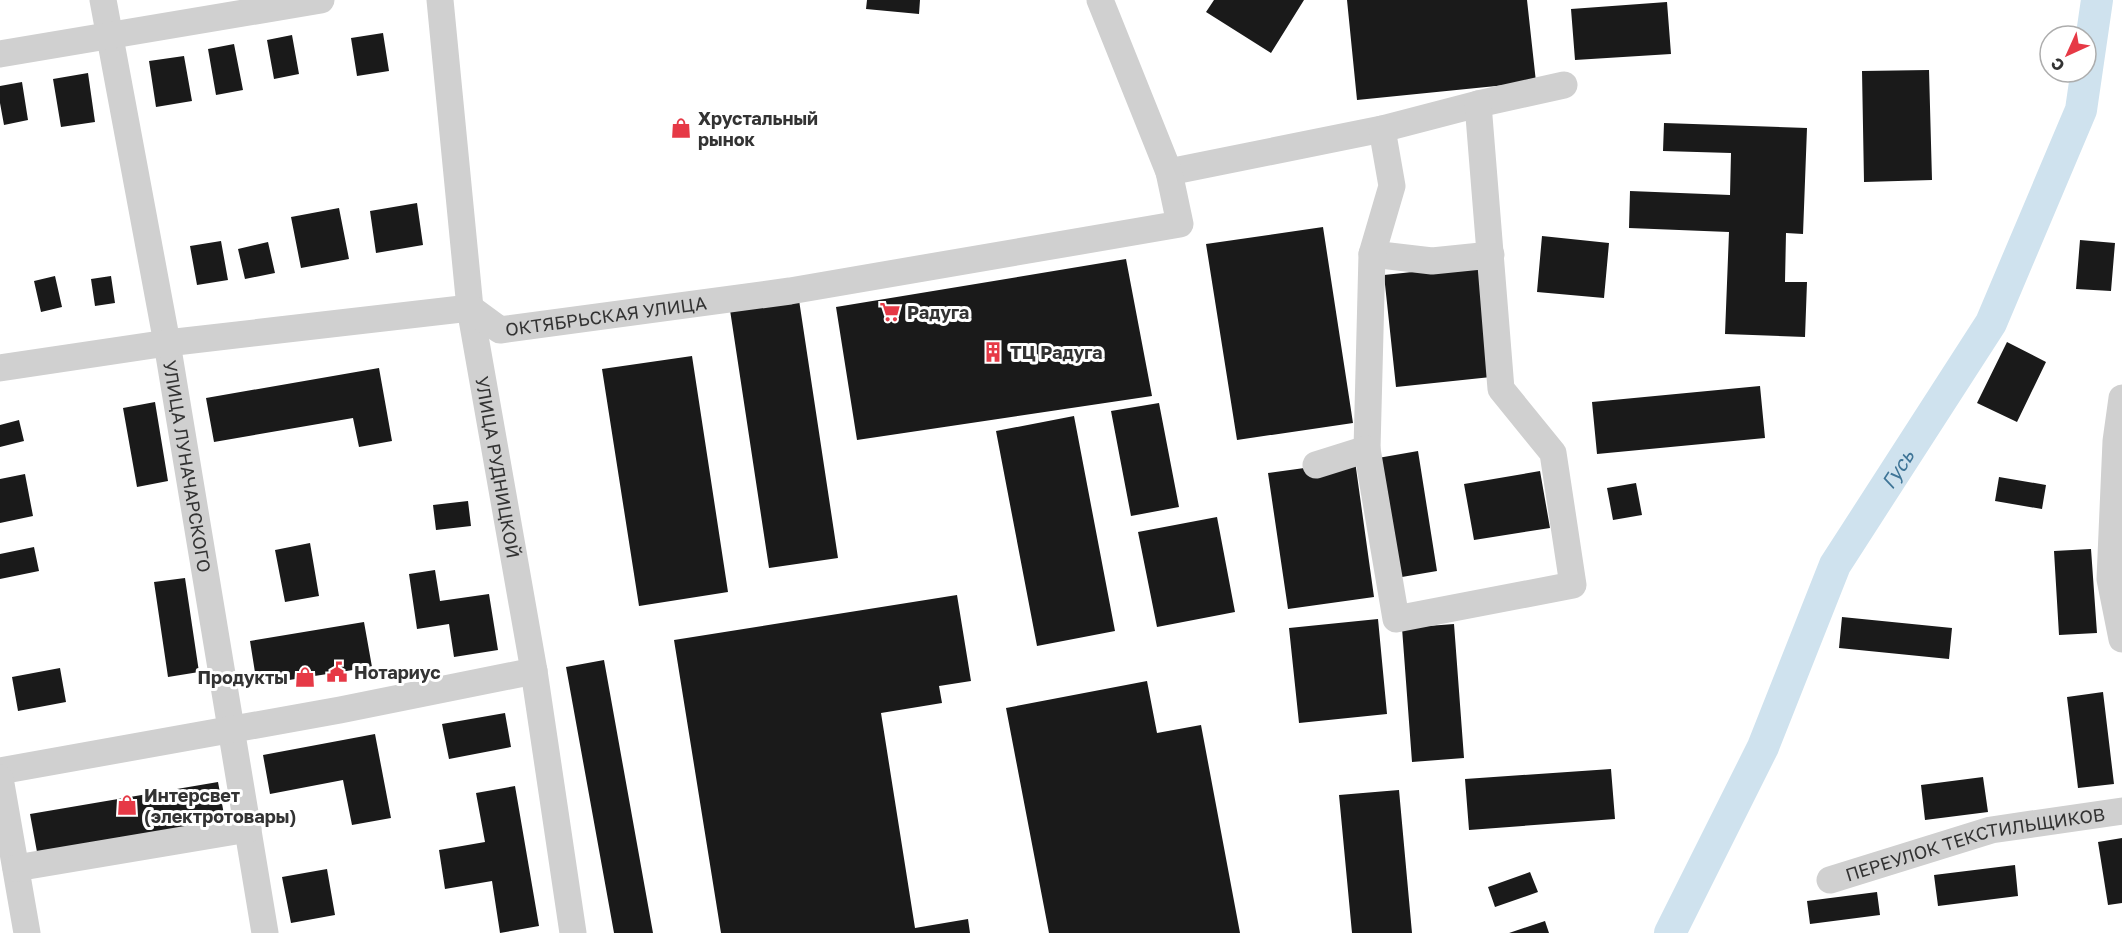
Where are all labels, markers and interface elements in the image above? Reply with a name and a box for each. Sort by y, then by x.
north arrow [2038,24,2098,84]
text: С [2046,54,2068,76]
place label: Хрустальный рынок [698,107,818,150]
shop icon: Хрустальный рынок [669,116,693,140]
street label: ОКТЯБРЬСКАЯ УЛИЦА [504,291,708,340]
supermarket icon: Радуга [878,300,902,324]
place label: Радуга [907,301,969,323]
building icon: ТЦ Радуга [981,340,1005,364]
place label: ТЦ Радуга [1010,341,1102,363]
street label: УЛИЦА ЛУНАЧАРСКОГО [159,359,216,574]
street label: УЛИЦА РУДНИЦКОЙ [471,374,525,560]
water label: Гусь [1876,444,1919,493]
public building icon: Нотариус [325,660,349,684]
place label: Нотариус [354,661,440,683]
shop icon: Продукты [293,665,317,689]
place label: Продукты [197,666,288,688]
place label: Интерсвет (электротовары) [144,784,296,827]
shop icon: Интерсвет (электротовары) [115,793,139,817]
street label: ПЕРЕУЛОК ТЕКСТИЛЬЩИКОВ [1843,803,2106,886]

